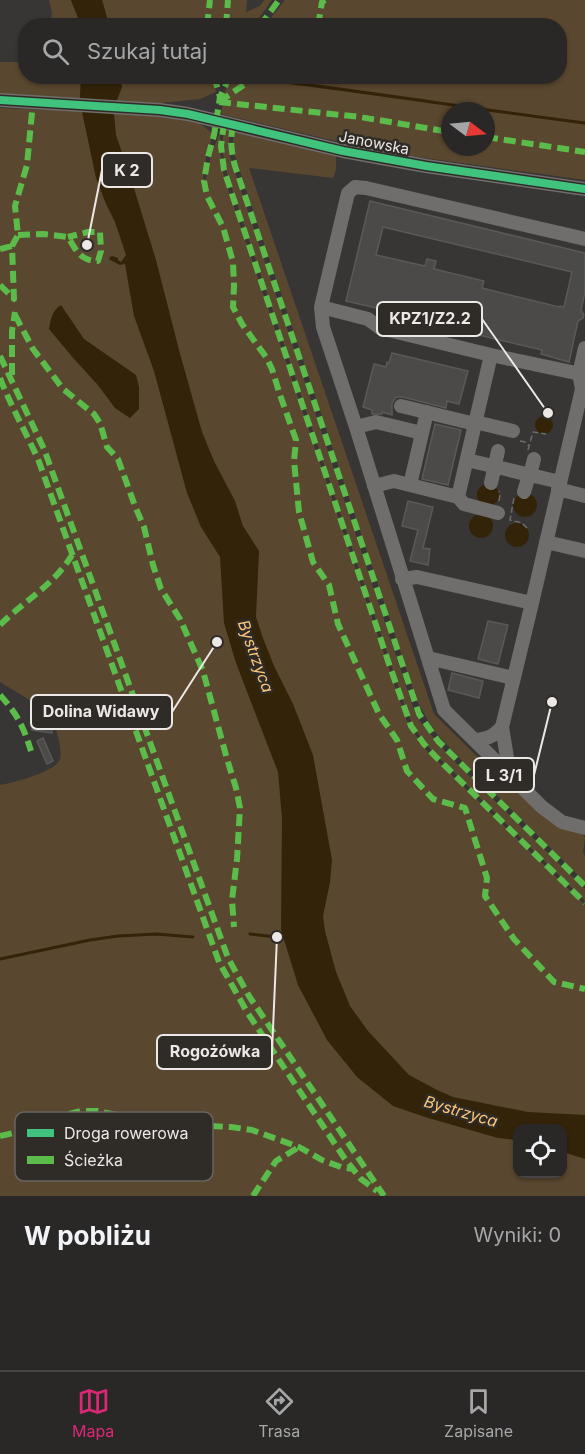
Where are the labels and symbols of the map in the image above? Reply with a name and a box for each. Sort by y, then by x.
north arrow [441,102,495,156]
street label: Janowska [337,126,411,159]
callout: K 2 [102,153,152,187]
text: K 2 [114,160,140,180]
callout: KPZ1/Z2.2 [377,302,482,336]
text: KPZ1/Z2.2 [389,308,471,328]
water label: Bystrzyca [234,617,278,695]
callout: Dolina Widawy [31,695,172,729]
text: Dolina Widawy [43,701,160,721]
callout: L 3/1 [474,758,534,792]
text: L 3/1 [486,765,522,785]
callout: Rogożówka [157,1035,272,1069]
text: Rogożówka [170,1041,260,1061]
water label: Bystrzyca [422,1091,500,1131]
legend [15,1112,213,1181]
text: Droga rowerowa [64,1123,189,1143]
text: Ścieżka [64,1150,123,1170]

